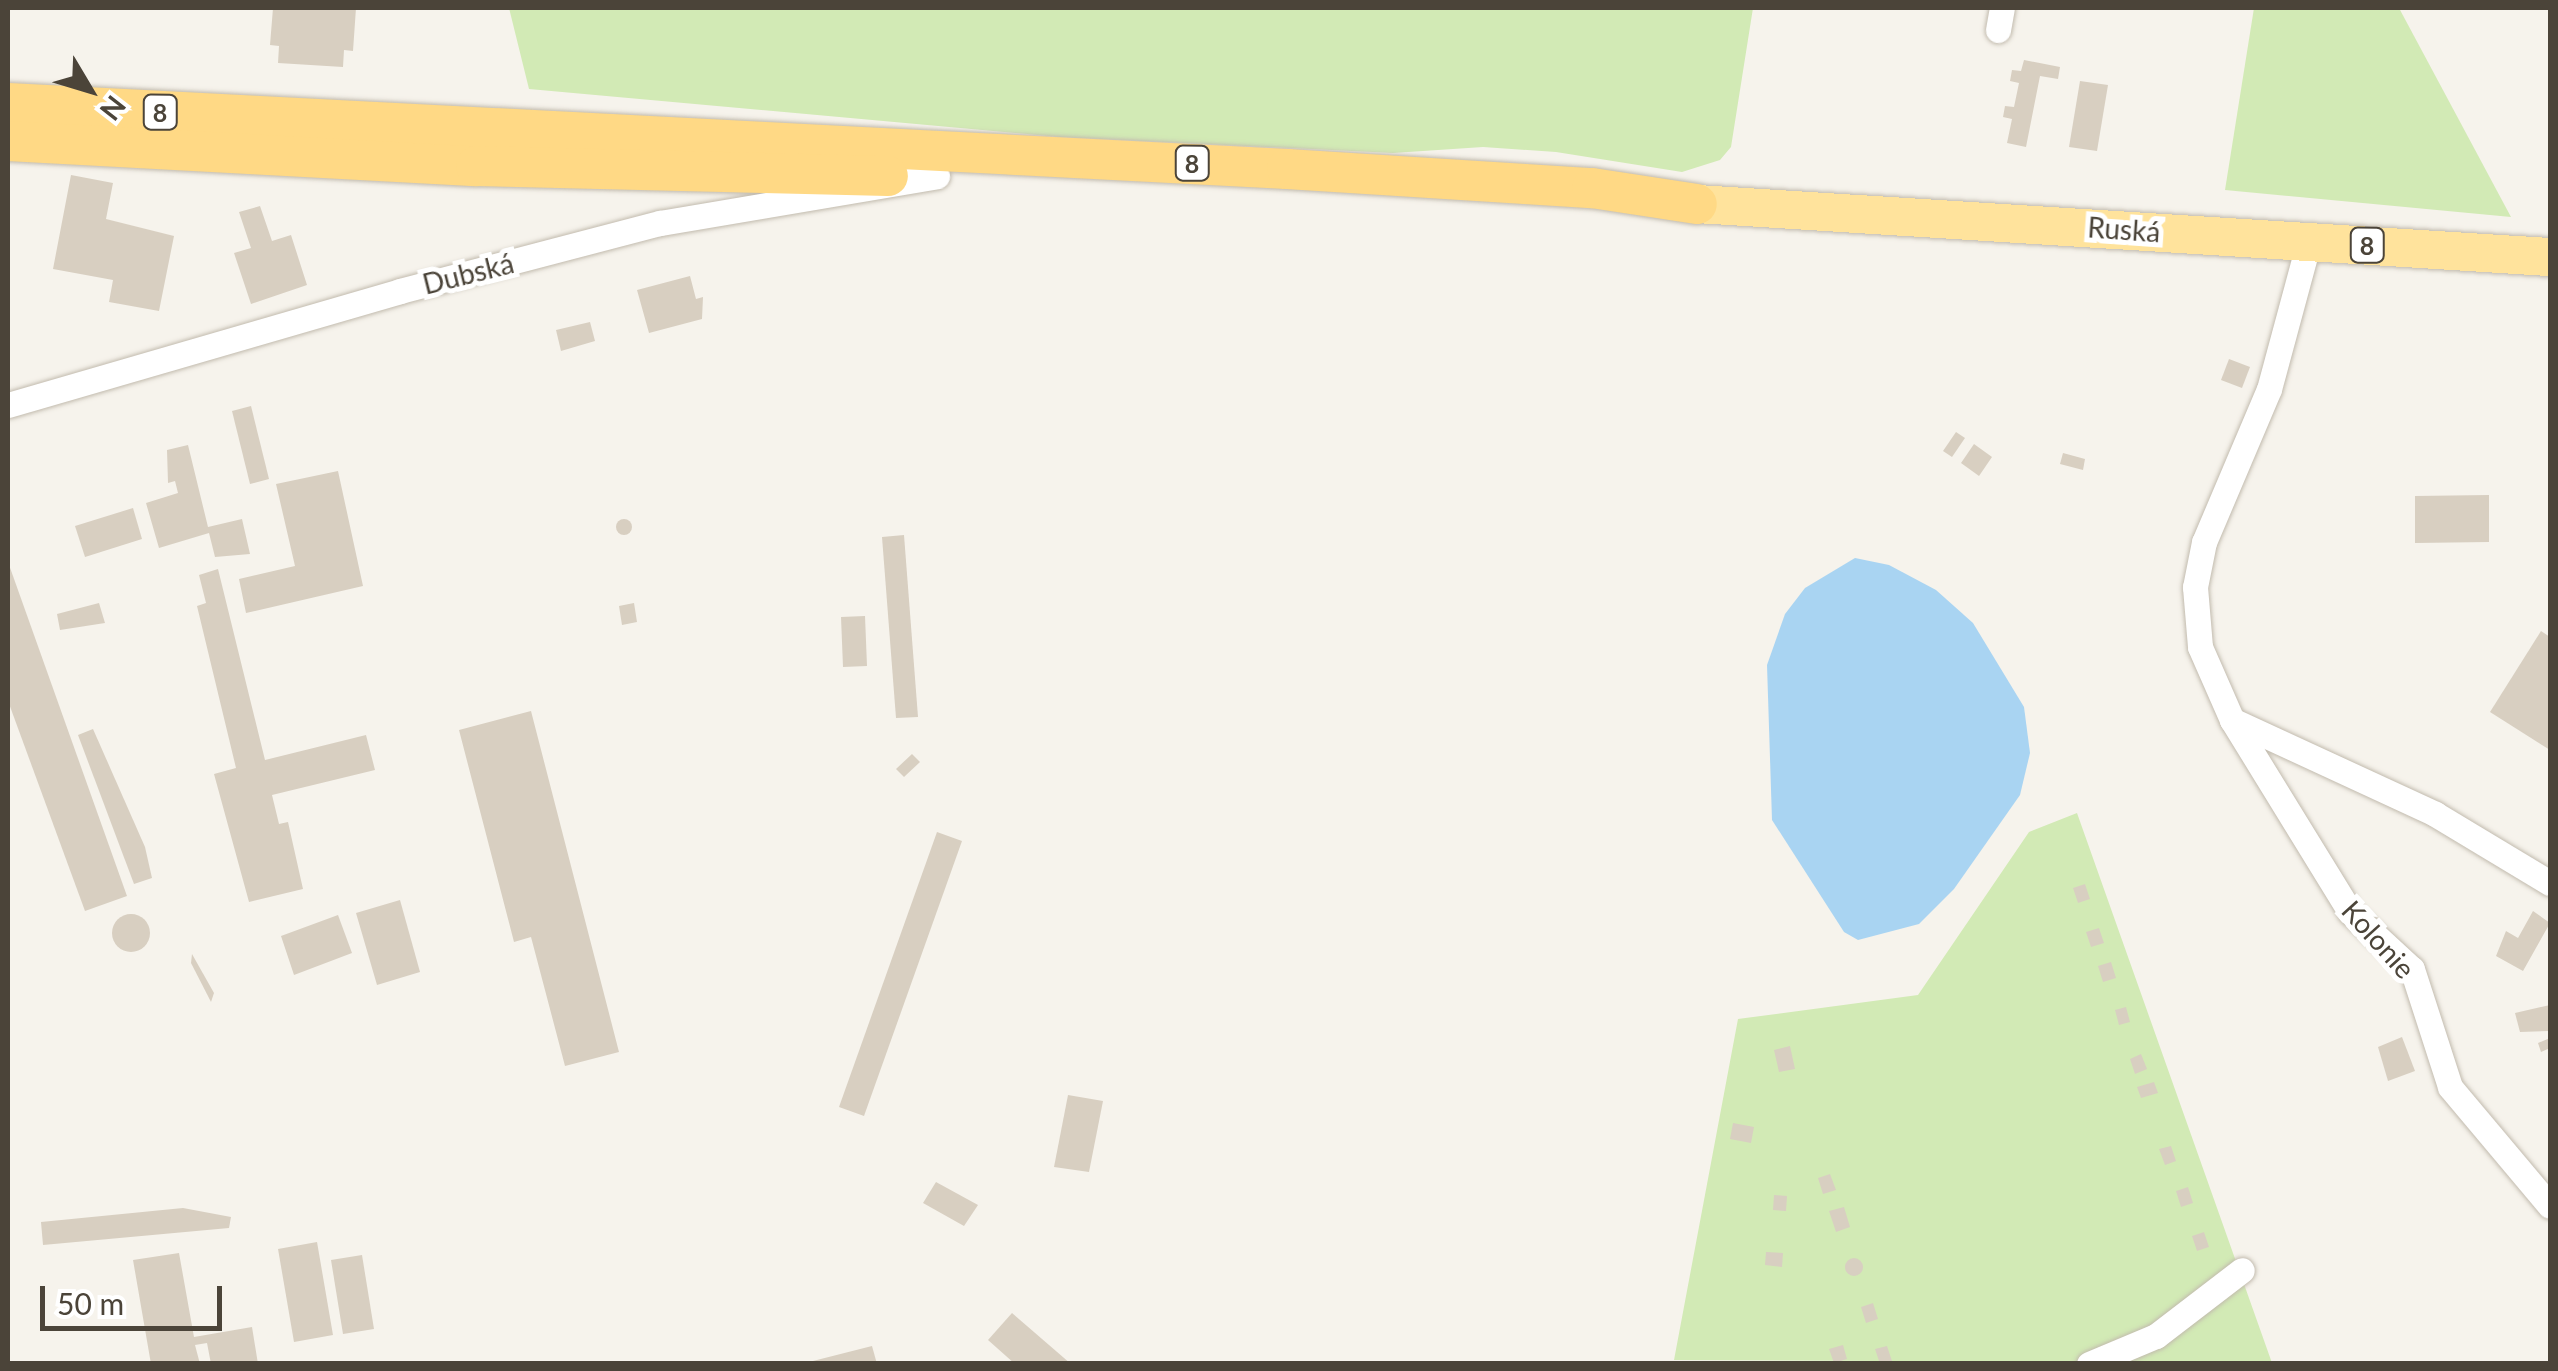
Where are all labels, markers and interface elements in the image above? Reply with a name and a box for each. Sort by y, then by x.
north arrow [40,40,140,140]
text: N [94,89,134,127]
road number: 8 [142,92,178,132]
road number: 8 [1174,143,1210,183]
street label: Ruská [2086,210,2162,248]
road number: 8 [2350,225,2384,265]
street label: Dubská [419,245,517,301]
street label: Kolonie [2335,893,2423,985]
scale bar [45,1266,228,1328]
text: 50 m [57,1285,124,1321]

